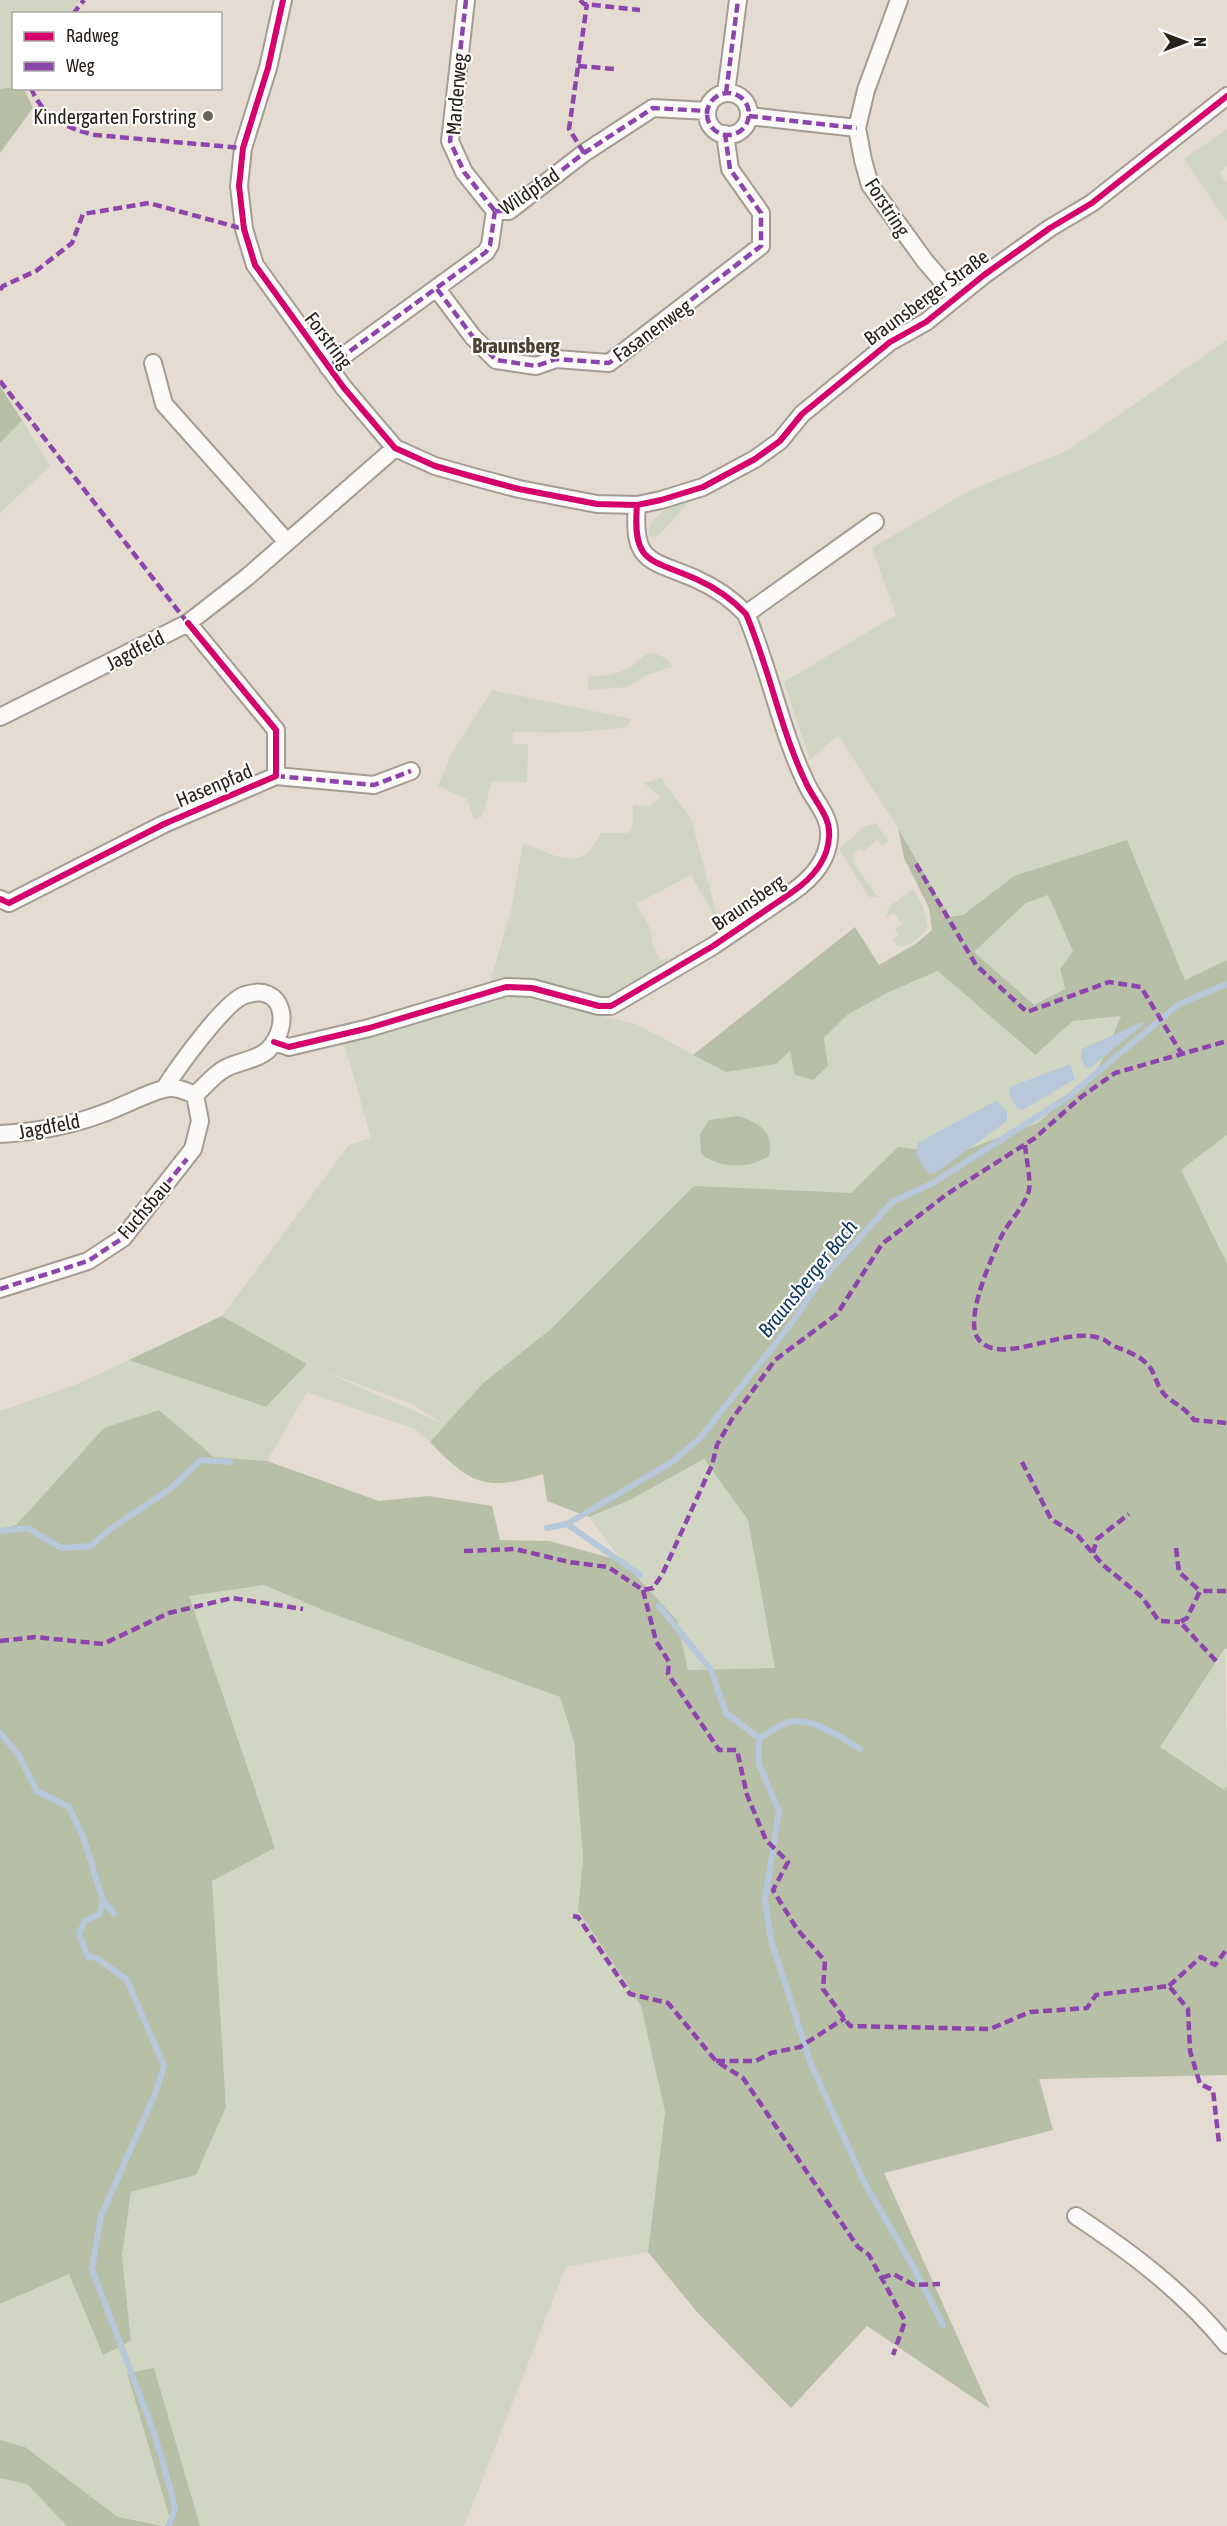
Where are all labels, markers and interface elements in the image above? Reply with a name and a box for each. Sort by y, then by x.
legend [12,12,222,90]
north arrow [1155,12,1215,72]
text: Radweg [66,25,119,46]
text: N [1191,37,1209,47]
street label: Marderweg [441,52,471,136]
text: Weg [66,55,95,76]
place label: Kindergarten Forstring [33,105,196,128]
marker: Kindergarten Forstring [201,109,215,123]
street label: Wildpfad [495,163,563,219]
street label: Forstring [861,174,915,241]
street label: Braunsberger Straße [859,244,993,350]
street label: Fasanenweg [608,294,696,366]
street label: Forstring [300,307,358,373]
district label: Braunsberg [472,333,561,357]
street label: Jagdfeld [102,626,168,674]
street label: Hasenpfad [172,759,256,811]
street label: Braunsberg [707,869,789,935]
street label: Jagdfeld [16,1109,82,1143]
street label: Fuchsbau [112,1175,176,1243]
water label: Braunsberger Bach [752,1215,862,1341]

